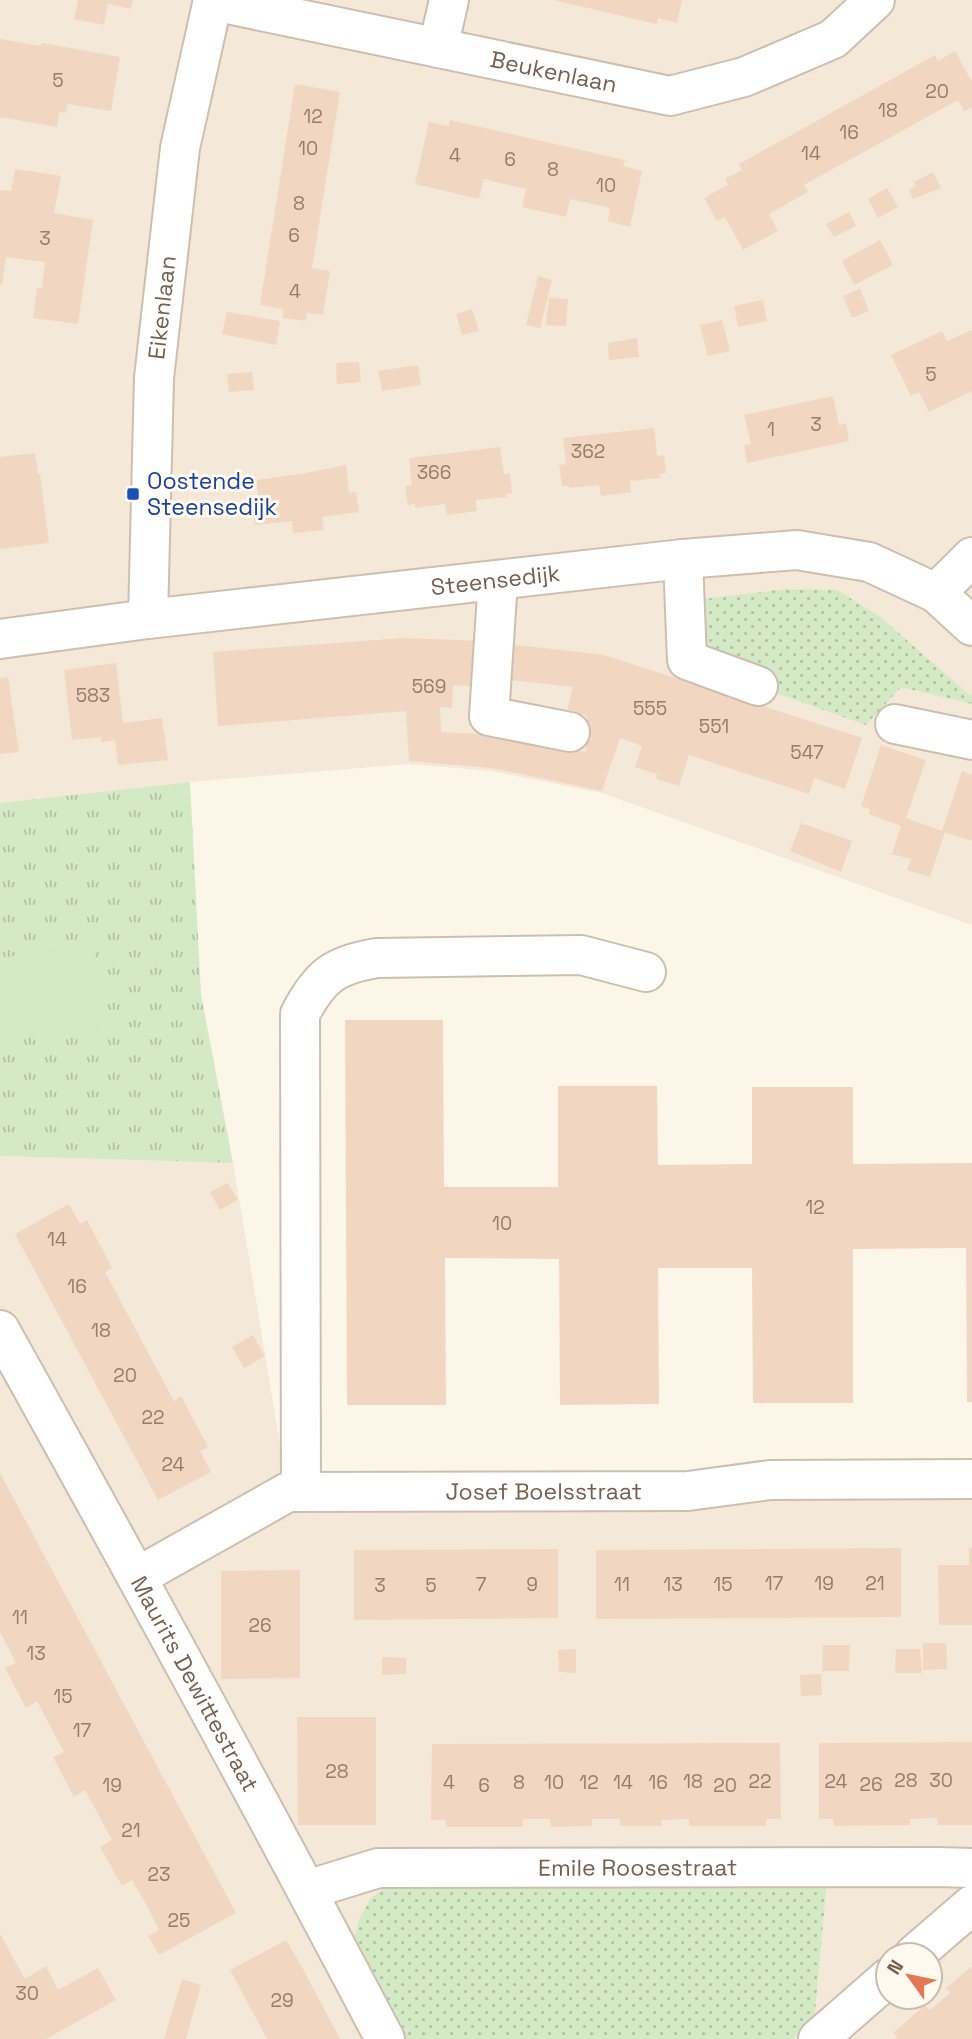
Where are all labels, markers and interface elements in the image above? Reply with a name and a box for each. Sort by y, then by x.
street label: Beukenlaan [488,44,620,100]
house number: 5 [52,68,64,93]
house number: 20 [925,79,949,104]
house number: 18 [878,98,898,123]
house number: 12 [303,104,323,129]
house number: 16 [839,120,859,145]
house number: 10 [298,136,318,161]
house number: 14 [801,141,821,166]
house number: 4 [449,143,461,168]
house number: 6 [504,147,516,172]
house number: 8 [547,157,559,182]
house number: 10 [596,173,616,198]
house number: 8 [293,191,305,216]
house number: 6 [288,223,300,248]
house number: 3 [39,226,51,251]
street label: Eikenlaan [141,254,183,361]
house number: 4 [289,279,301,304]
house number: 5 [925,362,937,387]
house number: 3 [810,412,822,437]
house number: 1 [767,417,775,442]
house number: 362 [571,439,605,464]
house number: 366 [417,460,451,485]
place label: Oostende Steensedijk [147,466,277,522]
marker: Oostende Steensedijk [125,486,141,502]
street label: Steensedijk [429,558,562,602]
house number: 569 [412,674,446,699]
house number: 583 [76,683,110,708]
house number: 555 [633,696,667,721]
house number: 551 [699,714,729,739]
house number: 547 [790,740,824,765]
house number: 12 [805,1195,825,1220]
house number: 10 [492,1211,512,1236]
house number: 14 [47,1227,67,1252]
house number: 16 [67,1274,87,1299]
house number: 18 [91,1318,111,1343]
house number: 20 [113,1363,137,1388]
house number: 22 [142,1405,164,1430]
house number: 24 [162,1452,185,1477]
street label: Josef Boelsstraat [445,1476,642,1507]
street label: Maurits Dewittestraat [124,1571,266,1797]
house number: 17 [765,1571,784,1596]
house number: 19 [814,1571,834,1596]
house number: 21 [865,1571,885,1596]
house number: 7 [476,1572,487,1597]
house number: 9 [526,1572,538,1597]
house number: 11 [614,1572,630,1597]
house number: 13 [663,1572,683,1597]
house number: 15 [713,1572,733,1597]
house number: 3 [374,1573,386,1598]
house number: 5 [425,1573,437,1598]
house number: 11 [12,1605,28,1630]
house number: 26 [248,1613,272,1638]
house number: 13 [26,1641,46,1666]
house number: 15 [53,1684,73,1709]
house number: 17 [73,1718,92,1743]
house number: 28 [325,1759,349,1784]
house number: 28 [894,1768,918,1793]
house number: 30 [929,1768,953,1793]
house number: 18 [683,1769,703,1794]
house number: 22 [749,1769,771,1794]
house number: 24 [825,1769,848,1794]
house number: 4 [443,1770,455,1795]
house number: 8 [513,1770,525,1795]
house number: 10 [544,1770,564,1795]
house number: 12 [579,1770,599,1795]
house number: 14 [613,1770,633,1795]
house number: 16 [648,1770,668,1795]
house number: 26 [859,1772,883,1797]
house number: 19 [102,1773,122,1798]
house number: 6 [478,1773,490,1798]
house number: 20 [713,1773,737,1798]
house number: 21 [121,1818,141,1843]
street label: Emile Roosestraat [538,1852,737,1883]
house number: 23 [148,1862,170,1887]
house number: 25 [168,1908,190,1933]
north arrow [874,1941,944,2011]
text: N [881,1955,909,1979]
house number: 30 [15,1981,39,2006]
house number: 29 [270,1988,294,2013]

